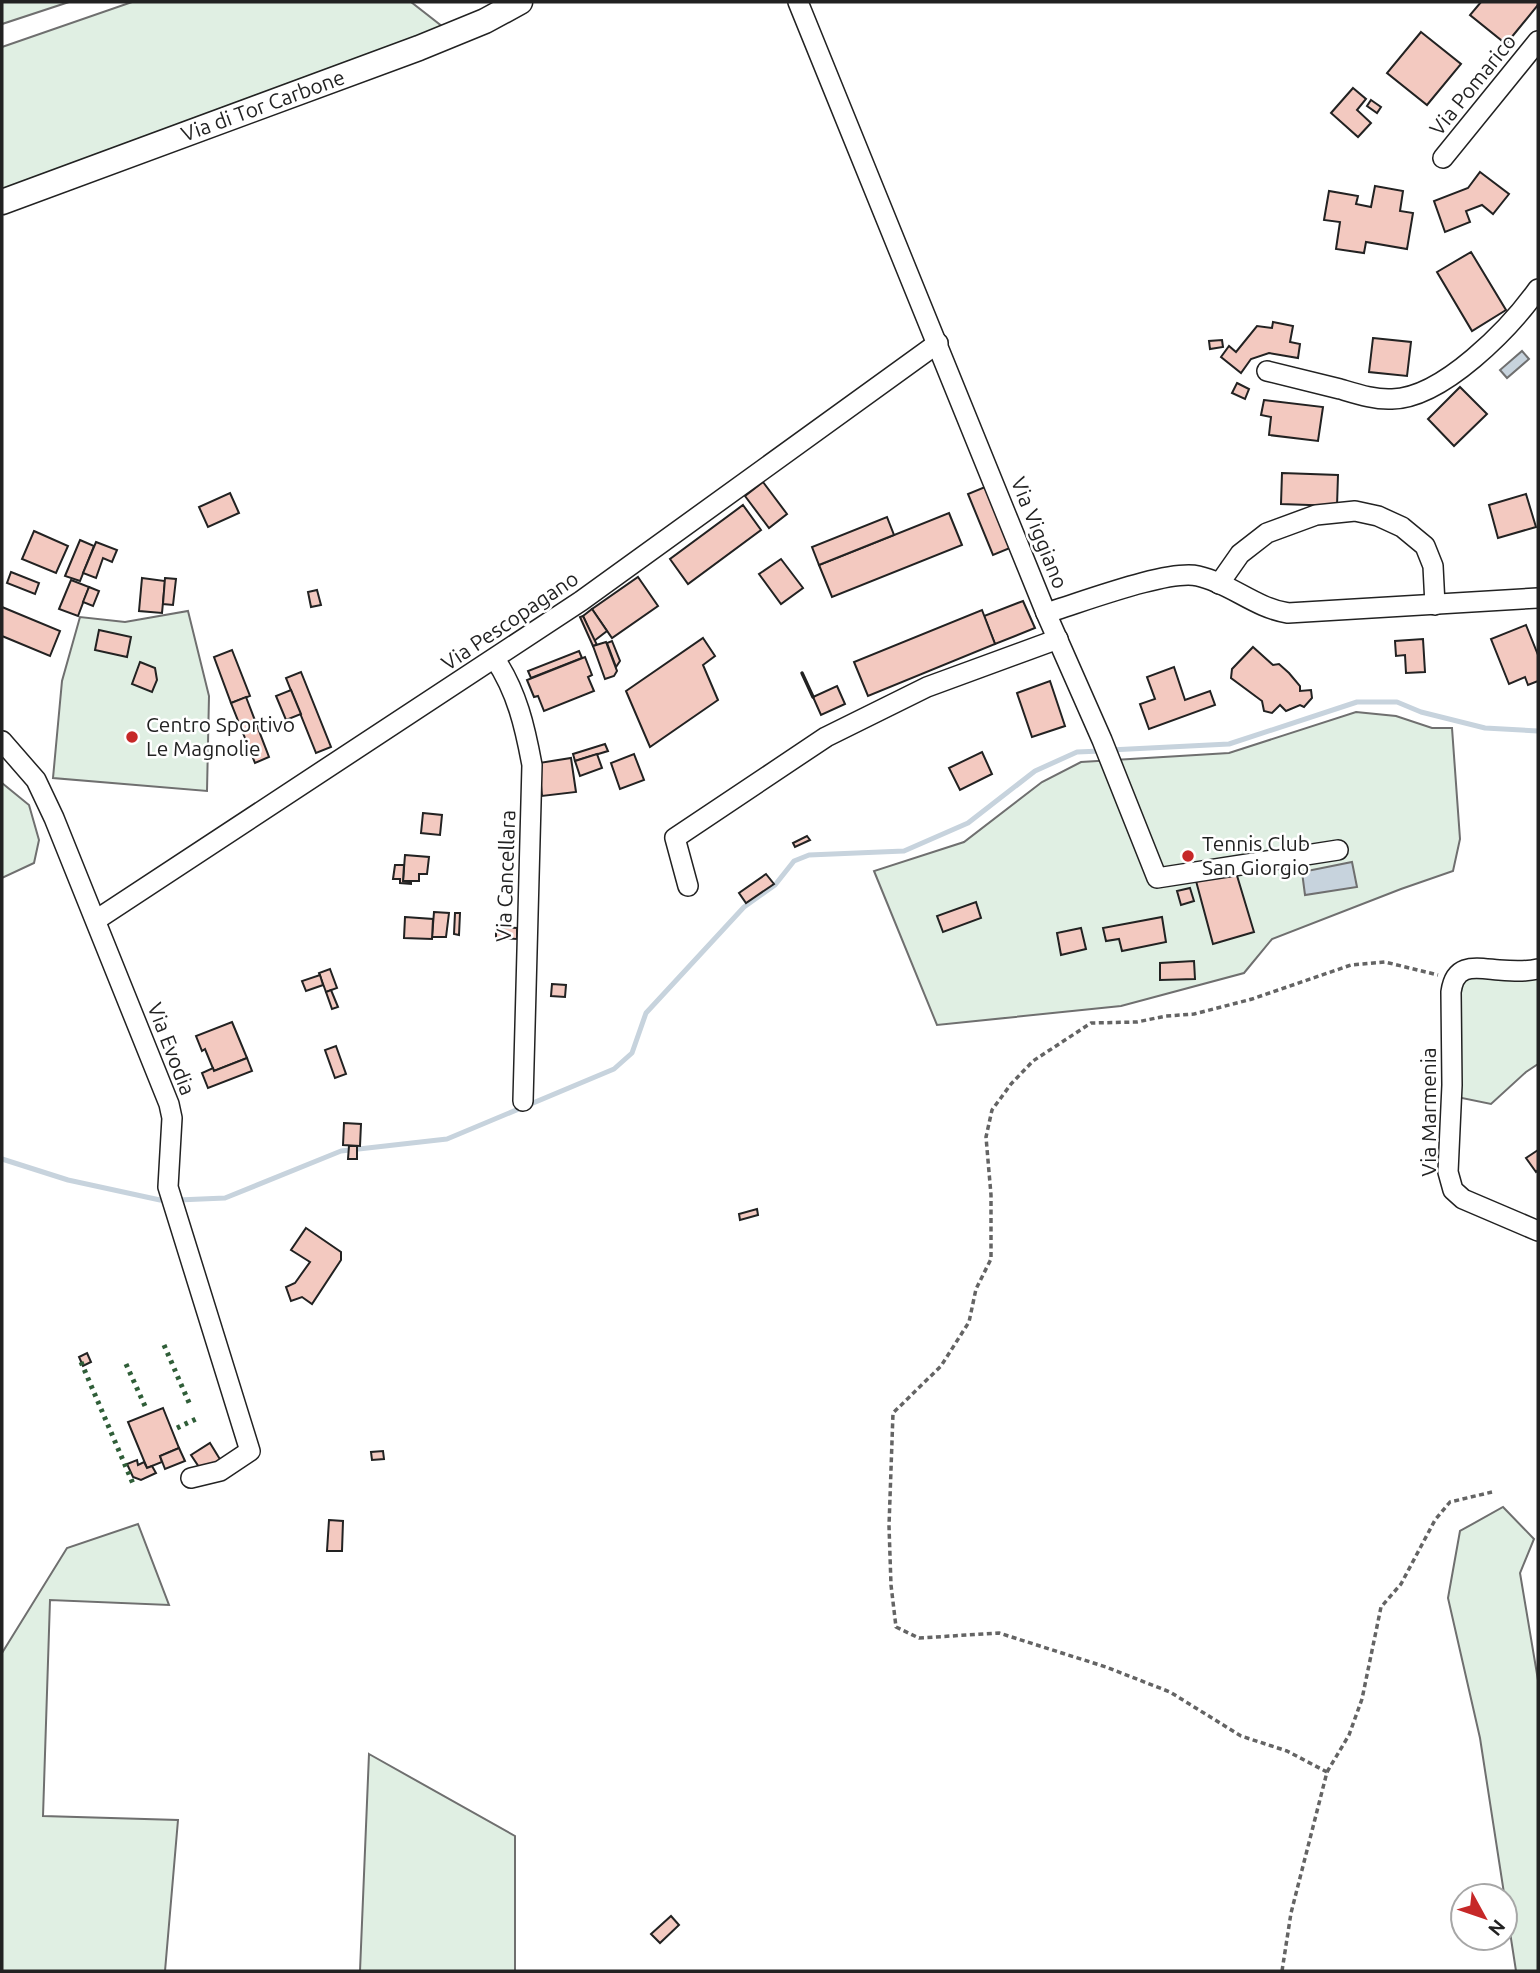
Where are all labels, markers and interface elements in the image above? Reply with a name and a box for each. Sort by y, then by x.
street label: Via Pomarico [1424,29,1520,140]
street label: Via di Tor Carbone [178,64,348,146]
street label: Via Viggiano [1007,473,1073,592]
street label: Via Pescopagano [436,566,582,675]
place label: Centro Sportivo Le Magnolie [146,712,295,760]
marker: Centro Sportivo Le Magnolie [124,729,140,745]
street label: Via Cancellara [491,809,519,942]
place label: Tennis Club San Giorgio [1202,831,1310,879]
marker: Tennis Club San Giorgio [1180,848,1196,864]
street label: Via Evodia [143,999,201,1098]
street label: Via Marmenia [1416,1047,1440,1177]
north arrow [1449,1882,1519,1952]
text: N [1484,1915,1510,1940]

